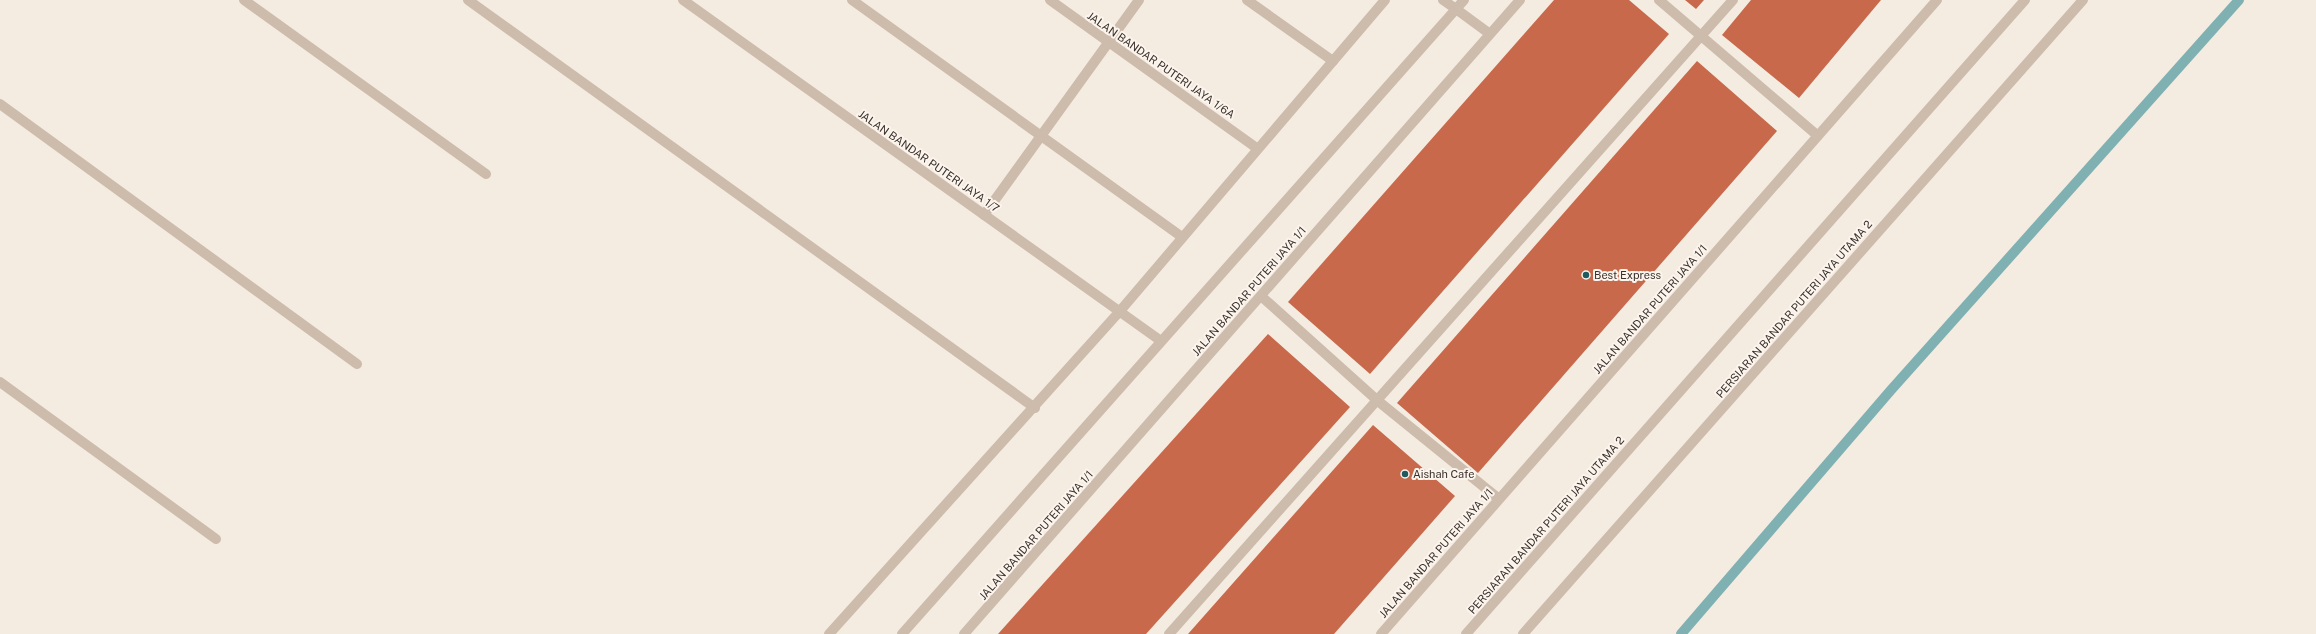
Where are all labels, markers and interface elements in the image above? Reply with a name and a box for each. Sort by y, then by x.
street label: JALAN BANDAR PUTERI JAYA 1/6A [1085,9,1237,121]
street label: JALAN BANDAR PUTERI JAYA 1/7 [856,108,1002,215]
street label: PERSIARAN BANDAR PUTERI JAYA UTAMA 2 [1714,218,1874,400]
street label: JALAN BANDAR PUTERI JAYA 1/1 [1190,224,1308,358]
street label: JALAN BANDAR PUTERI JAYA 1/1 [1591,242,1709,376]
place label: Best Express [1594,269,1661,281]
marker: Best Express [1581,270,1591,280]
street label: PERSIARAN BANDAR PUTERI JAYA UTAMA 2 [1466,434,1626,616]
street label: JALAN BANDAR PUTERI JAYA 1/1 [977,468,1095,602]
place label: Aishah Cafe [1413,468,1474,480]
marker: Aishah Cafe [1400,469,1410,479]
street label: JALAN BANDAR PUTERI JAYA 1/1 [1377,486,1495,620]

